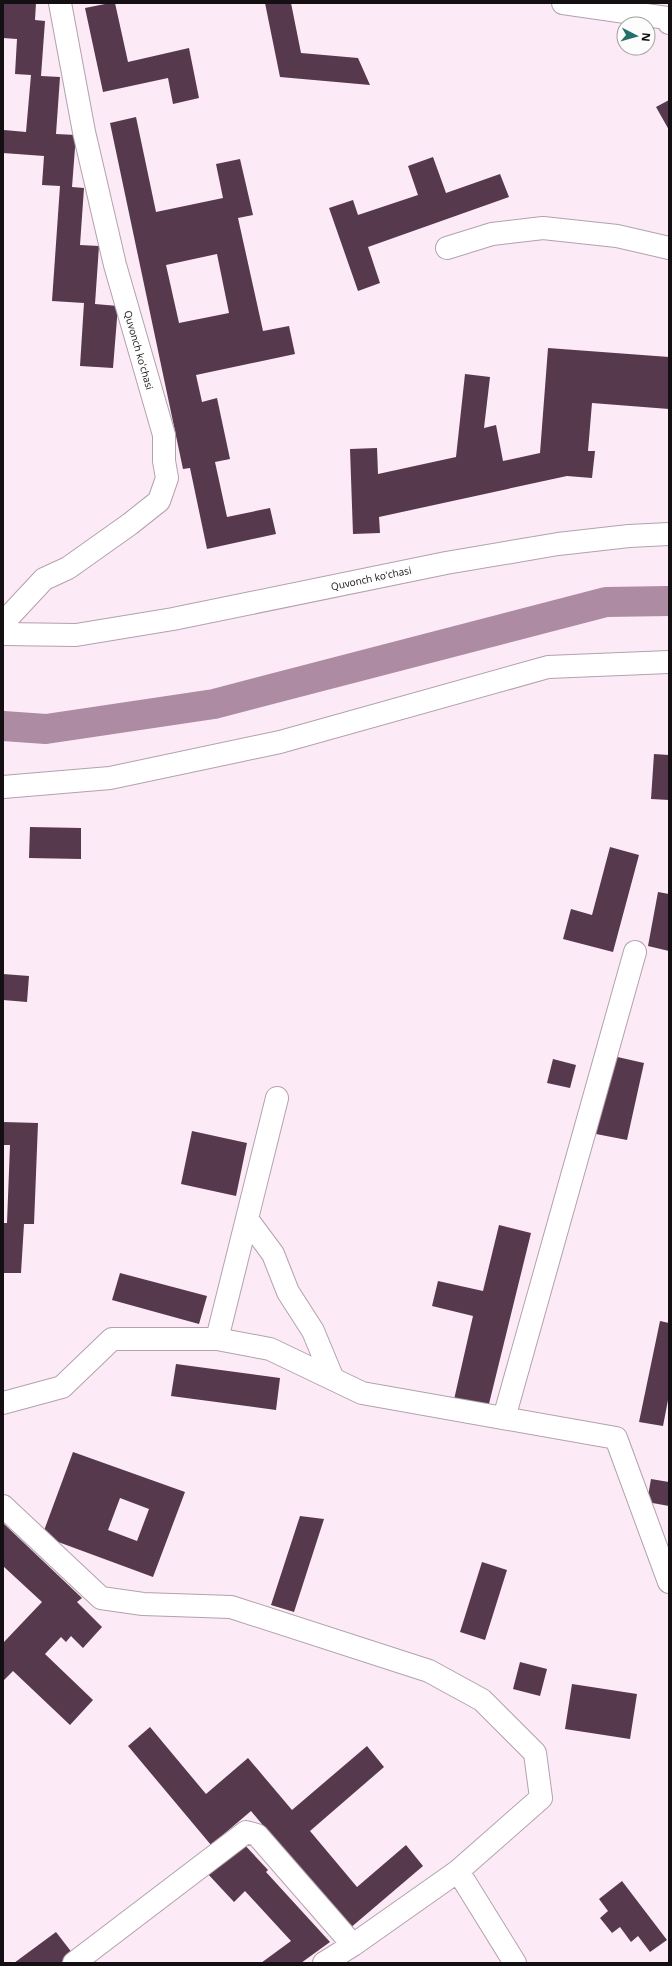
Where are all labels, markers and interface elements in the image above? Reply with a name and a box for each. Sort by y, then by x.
north arrow [616,16,656,56]
text: N [639,32,654,42]
street label: Quvonch koʻchasi [121,309,157,391]
street label: Quvonch koʻchasi [330,563,412,593]

